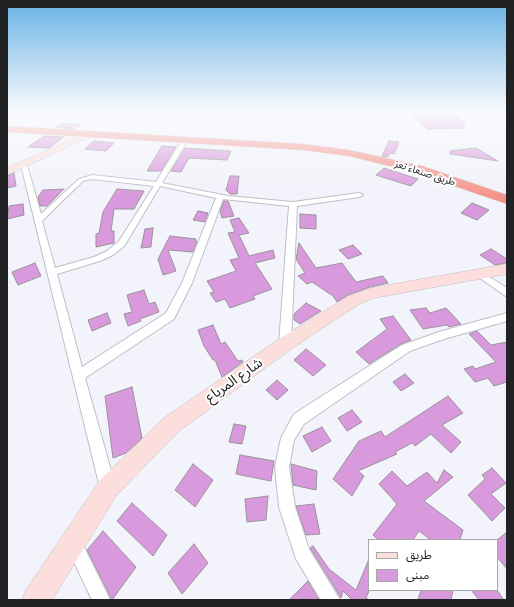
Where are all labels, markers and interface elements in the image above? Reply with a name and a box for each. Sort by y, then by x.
street label: طريق صنعاء تعز [393,158,457,188]
street label: شارع المرباع [202,354,266,406]
legend [368,539,498,591]
text: طريق [406,548,432,562]
text: مبنى [406,568,429,582]

